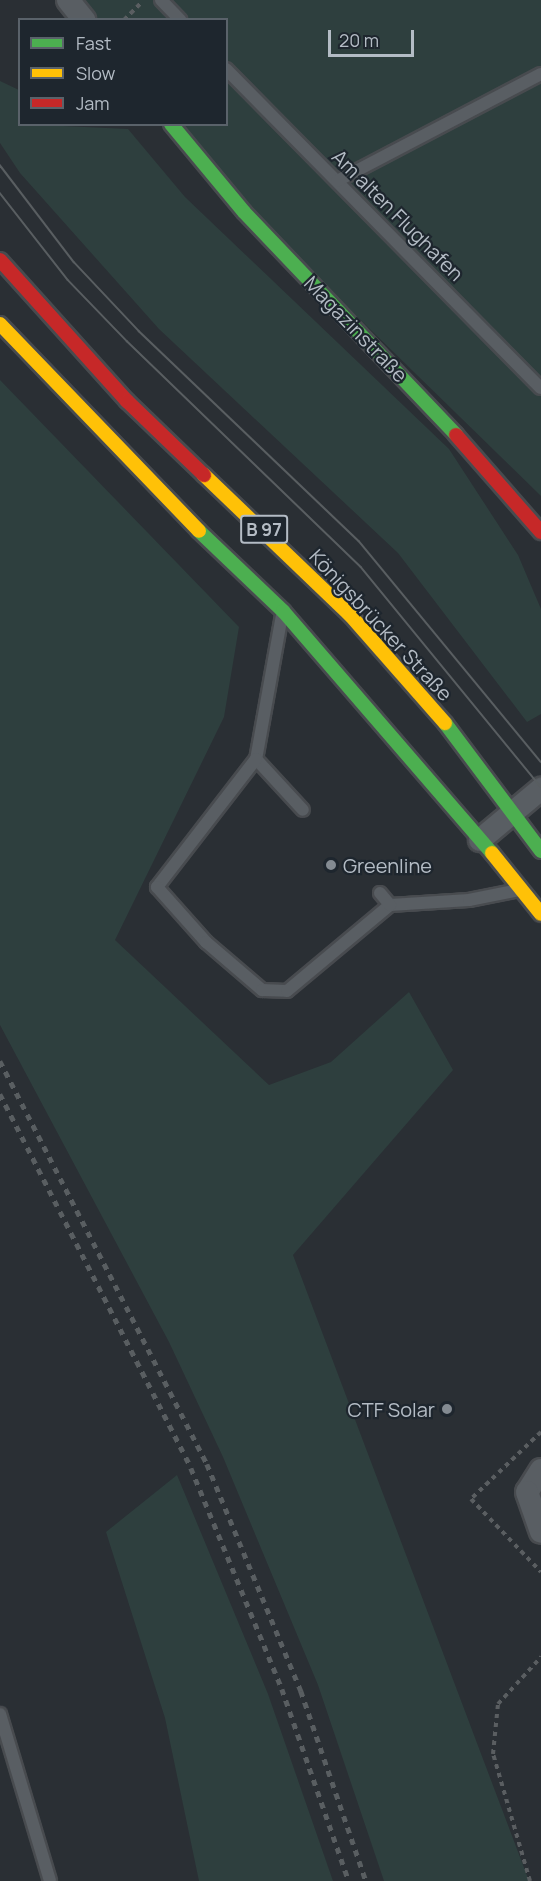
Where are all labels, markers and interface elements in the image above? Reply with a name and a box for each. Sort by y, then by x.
legend [18,18,228,126]
scale bar [331,18,416,56]
text: 20 m [339,28,379,52]
text: Fast [76,31,111,55]
text: Slow [76,61,115,85]
text: Jam [76,91,110,115]
street label: Am alten Flughafen [327,144,469,286]
street label: Magazinstraße [299,271,413,387]
road number: B 97 [240,514,288,544]
street label: Königsbrücker Straße [305,544,457,706]
place label: Greenline [343,853,432,877]
marker: Greenline [324,858,338,872]
place label: CTF Solar [348,1397,435,1421]
marker: CTF Solar [440,1402,454,1416]

